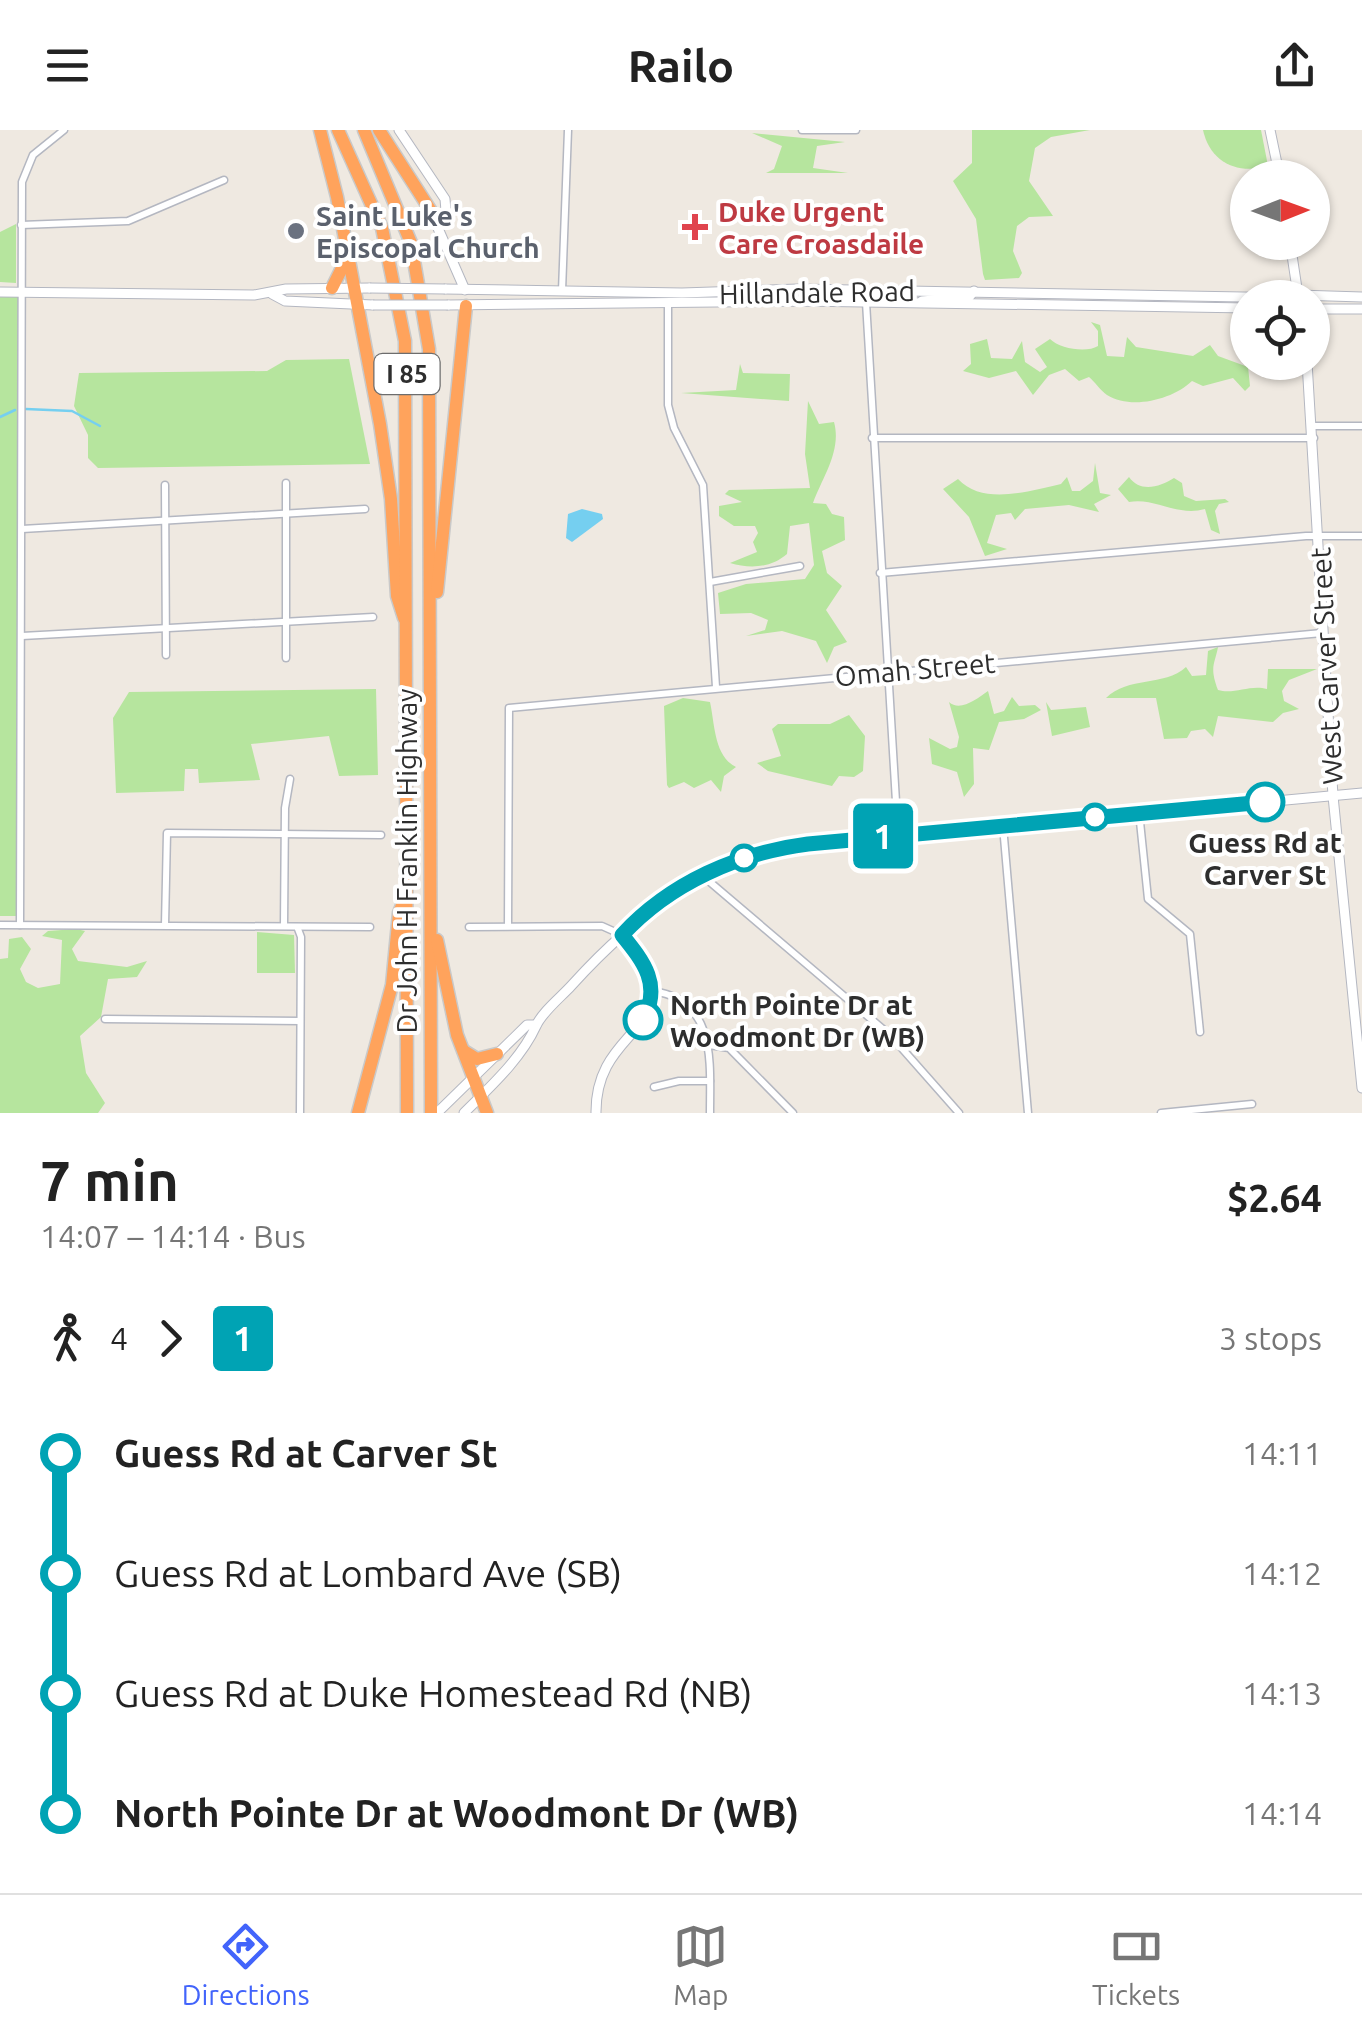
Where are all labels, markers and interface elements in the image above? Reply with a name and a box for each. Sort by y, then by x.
icon: menu [40,38,95,93]
icon: share [1267,38,1322,93]
text: Railo [628,40,734,91]
north arrow [1230,160,1330,260]
map controls [1230,160,1330,380]
place label: Duke Urgent Care Croasdaile [718,196,924,259]
place label: Saint Luke's Episcopal Church [316,200,540,263]
marker: Duke Urgent Care Croasdaile [682,214,708,240]
marker: Saint Luke's Episcopal Church [285,220,307,242]
street label: Hillandale Road [719,275,915,309]
button: locate [1230,280,1330,380]
road number: I 85 [374,354,440,394]
street label: West Carver Street [1304,547,1348,785]
street label: Omah Street [834,647,996,691]
street label: Dr John H Franklin Highway [391,688,422,1034]
marker: Guess Rd at Carver St [1246,783,1284,821]
line badge: 1 [850,804,916,868]
unlabelled marker [1082,804,1108,830]
text: 1 [873,816,893,856]
place label: Guess Rd at Carver St [1188,827,1342,890]
unlabelled marker [731,845,757,871]
place label: North Pointe Dr at Woodmont Dr (WB) [670,989,925,1053]
marker: North Pointe Dr at Woodmont Dr (WB) [624,1001,662,1039]
text: 7 min [40,1150,179,1211]
text: $2.64 [1227,1177,1322,1219]
text: 14:07 – 14:14 · Bus [40,1218,306,1254]
icon: walk [40,1311,95,1366]
icon: forward [143,1311,198,1366]
text: 1 [233,1318,253,1358]
text: 4 [110,1320,128,1356]
text: 3 stops [1219,1320,1322,1356]
text: Guess Rd at Carver St [114,1432,498,1474]
text: 14:11 [1242,1435,1322,1471]
text: Guess Rd at Lombard Ave (SB) [114,1552,622,1594]
text: 14:12 [1242,1555,1322,1591]
text: Guess Rd at Duke Homestead Rd (NB) [114,1672,752,1714]
text: 14:13 [1242,1675,1322,1711]
text: North Pointe Dr at Woodmont Dr (WB) [114,1792,799,1834]
text: 14:14 [1242,1795,1322,1831]
tab: Directions [182,1919,310,2010]
tab: Map [673,1919,728,2010]
tab: Tickets [1092,1919,1180,2010]

